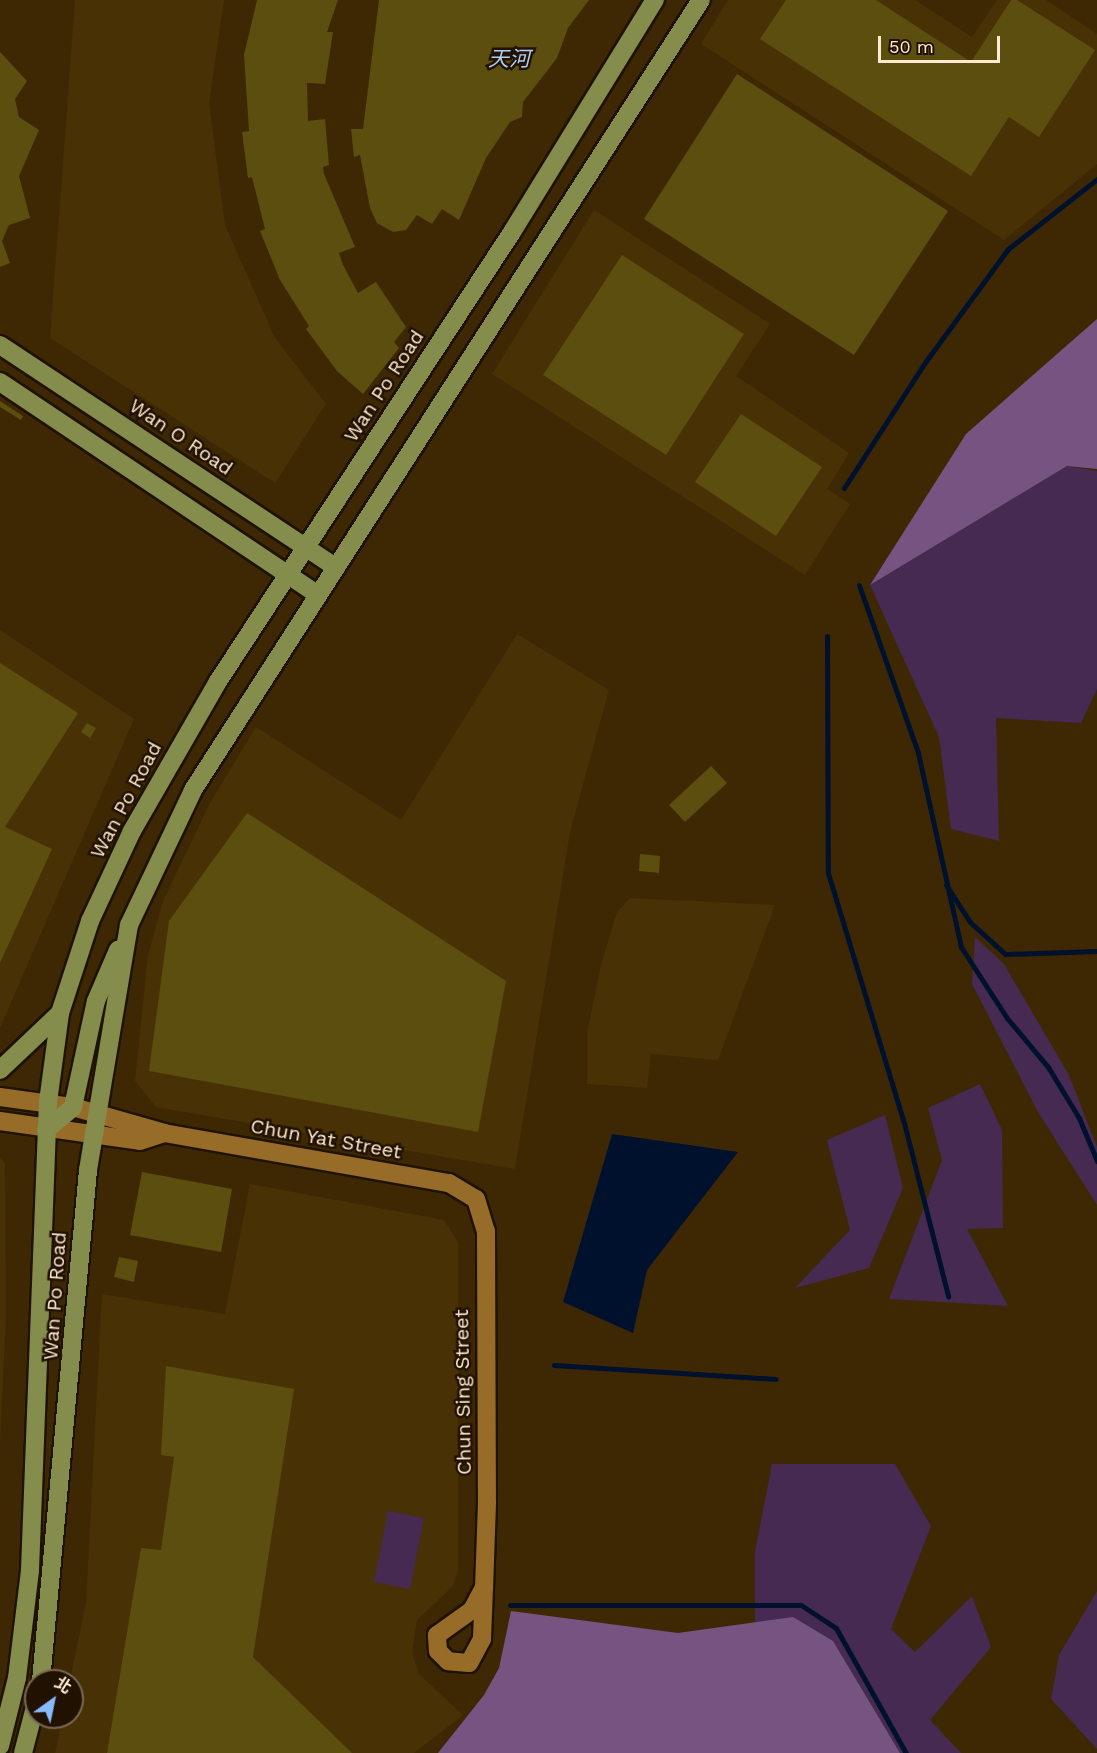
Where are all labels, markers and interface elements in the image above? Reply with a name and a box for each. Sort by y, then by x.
scale bar [881,24,1002,62]
text: 50 m [889,36,934,57]
water label: 天河 [488,46,530,72]
street label: Wan Po Road [339,326,429,446]
street label: Wan O Road [125,394,237,480]
street label: Wan Po Road [85,738,167,862]
street label: Chun Yat Street [248,1114,404,1164]
street label: Wan Po Road [39,1231,71,1361]
street label: Chun Sing Street [450,1309,476,1475]
north arrow [24,1669,84,1729]
text: 北 [51,1673,75,1697]

